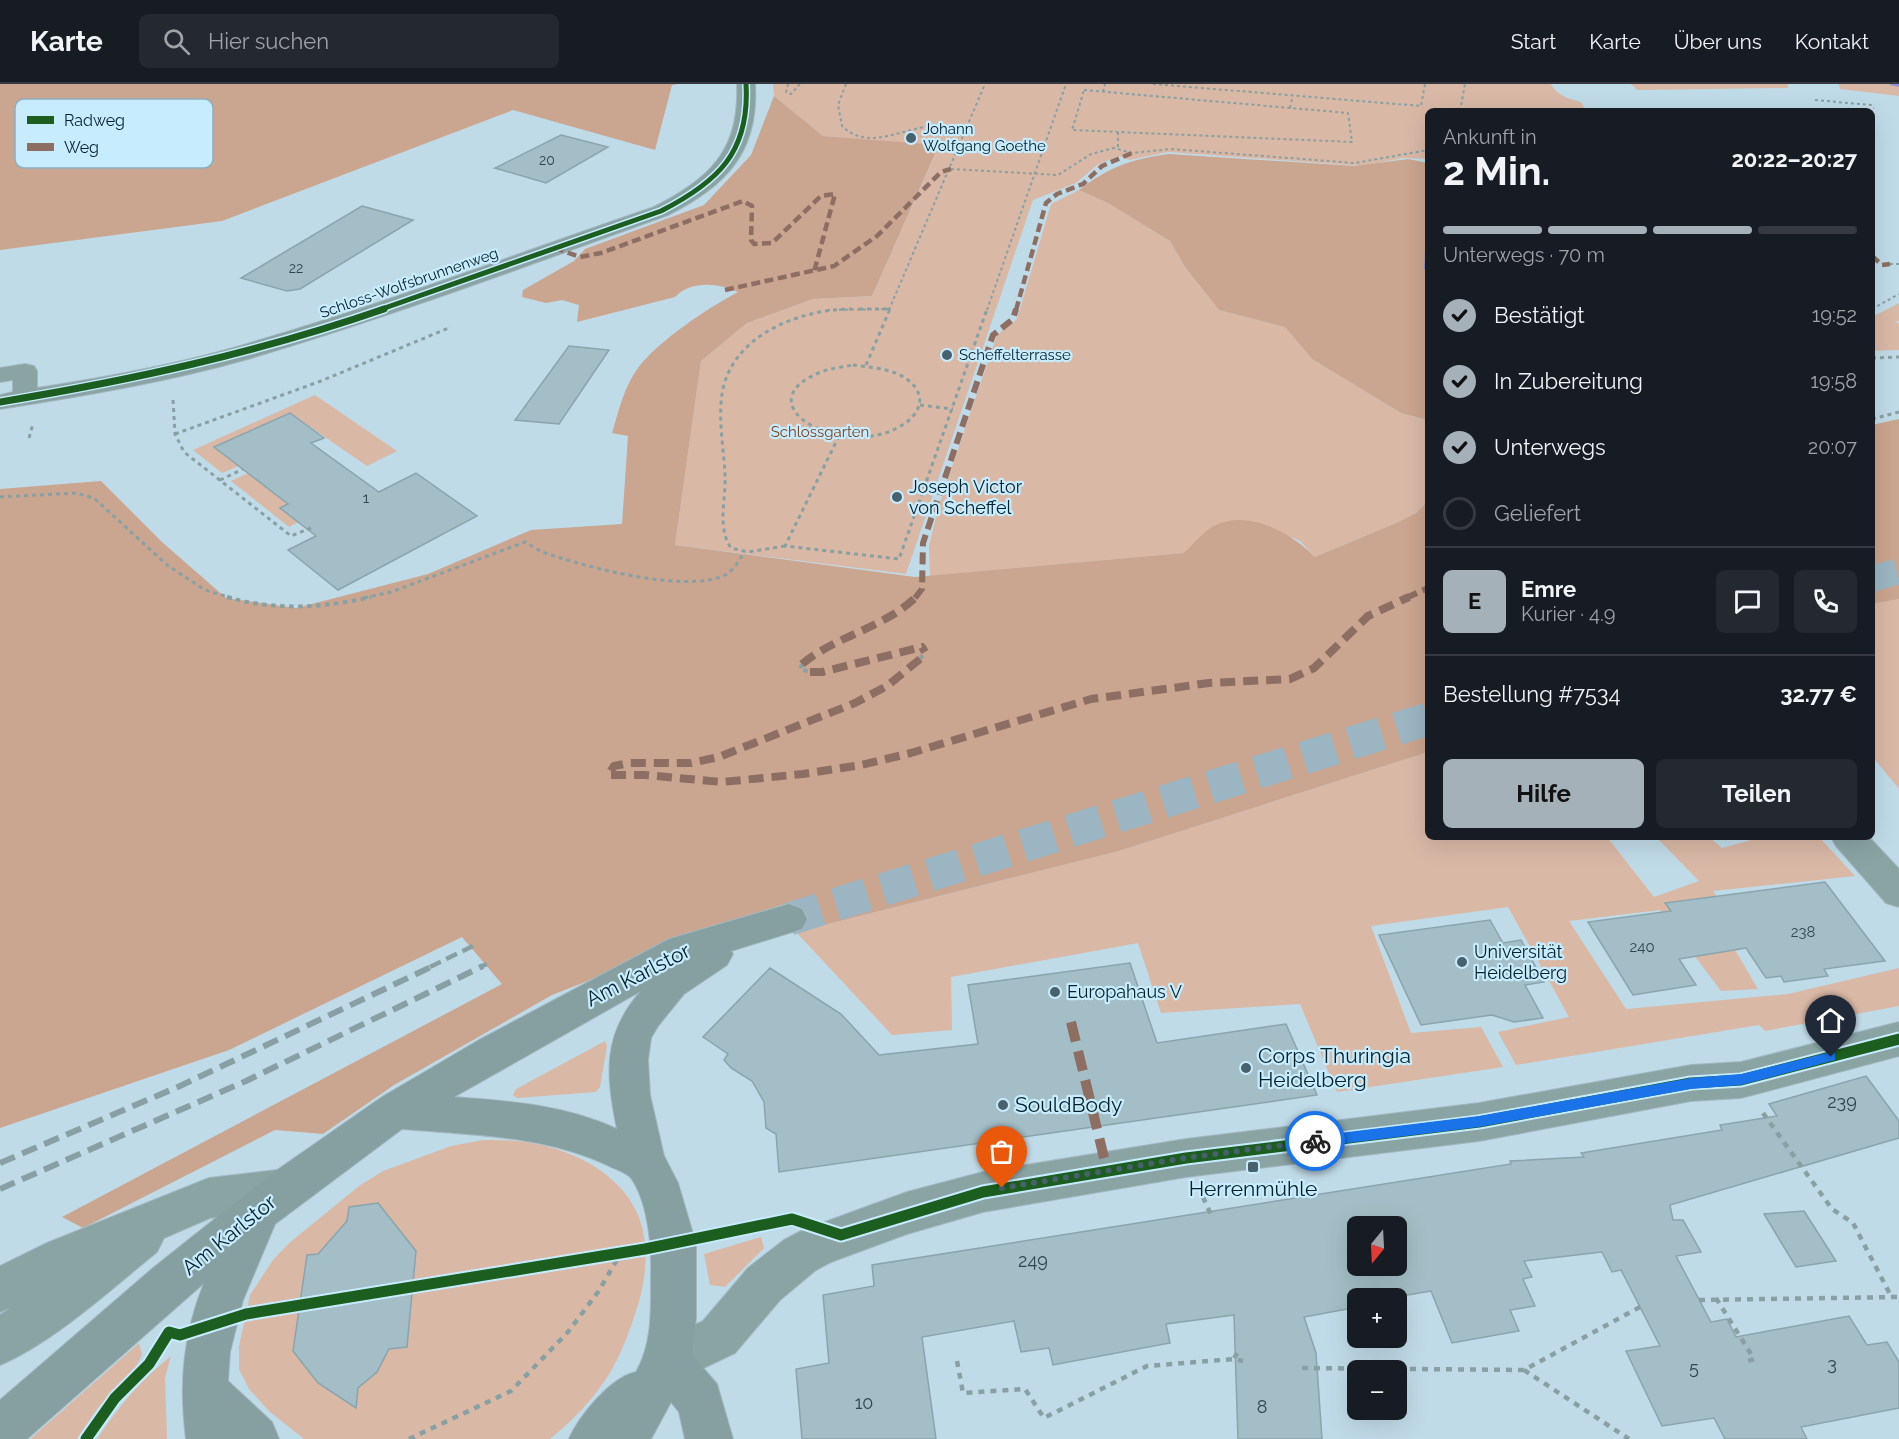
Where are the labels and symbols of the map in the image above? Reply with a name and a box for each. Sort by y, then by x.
legend [15,99,213,168]
text: Radweg [64,111,125,130]
place label: Johann Wolfgang Goethe [923,120,1046,155]
marker: Johann Wolfgang Goethe [904,131,918,145]
text: Weg [64,138,99,157]
house number: 20 [539,152,555,168]
street label: Schloss-Wolfsbrunnenweg [317,244,501,322]
house number: 22 [289,260,303,276]
place label: Scheffelterrasse [959,346,1071,364]
marker: Scheffelterrasse [940,348,954,362]
park label: Schlossgarten [771,423,869,441]
place label: Joseph Victor von Scheffel [909,476,1023,518]
house number: 1 [363,489,370,507]
marker: Joseph Victor von Scheffel [890,490,904,504]
house number: 238 [1791,923,1815,941]
street label: Am Karlstor [581,937,695,1012]
house number: 240 [1629,938,1655,956]
place label: Universität Heidelberg [1474,941,1567,983]
marker: Universität Heidelberg [1455,955,1469,969]
place label: Europahaus V [1067,981,1182,1002]
marker: Europahaus V [1048,985,1062,999]
pin [1805,995,1856,1057]
place label: Corps Thuringia Heidelberg [1258,1043,1411,1092]
marker: Corps Thuringia Heidelberg [1239,1061,1253,1075]
house number: 239 [1827,1091,1857,1112]
place label: SouldBody [1015,1092,1122,1117]
marker: SouldBody [996,1098,1010,1112]
courier [1285,1111,1345,1171]
pin [976,1126,1027,1188]
marker: Herrenmühle [1246,1160,1260,1174]
place label: Herrenmühle [1189,1176,1317,1201]
street label: Am Karlstor [177,1189,281,1280]
north arrow [1347,1216,1407,1276]
house number: 249 [1018,1250,1048,1271]
house number: 3 [1827,1353,1837,1374]
house number: 5 [1689,1357,1699,1378]
house number: 10 [855,1392,873,1413]
house number: 8 [1257,1396,1267,1417]

